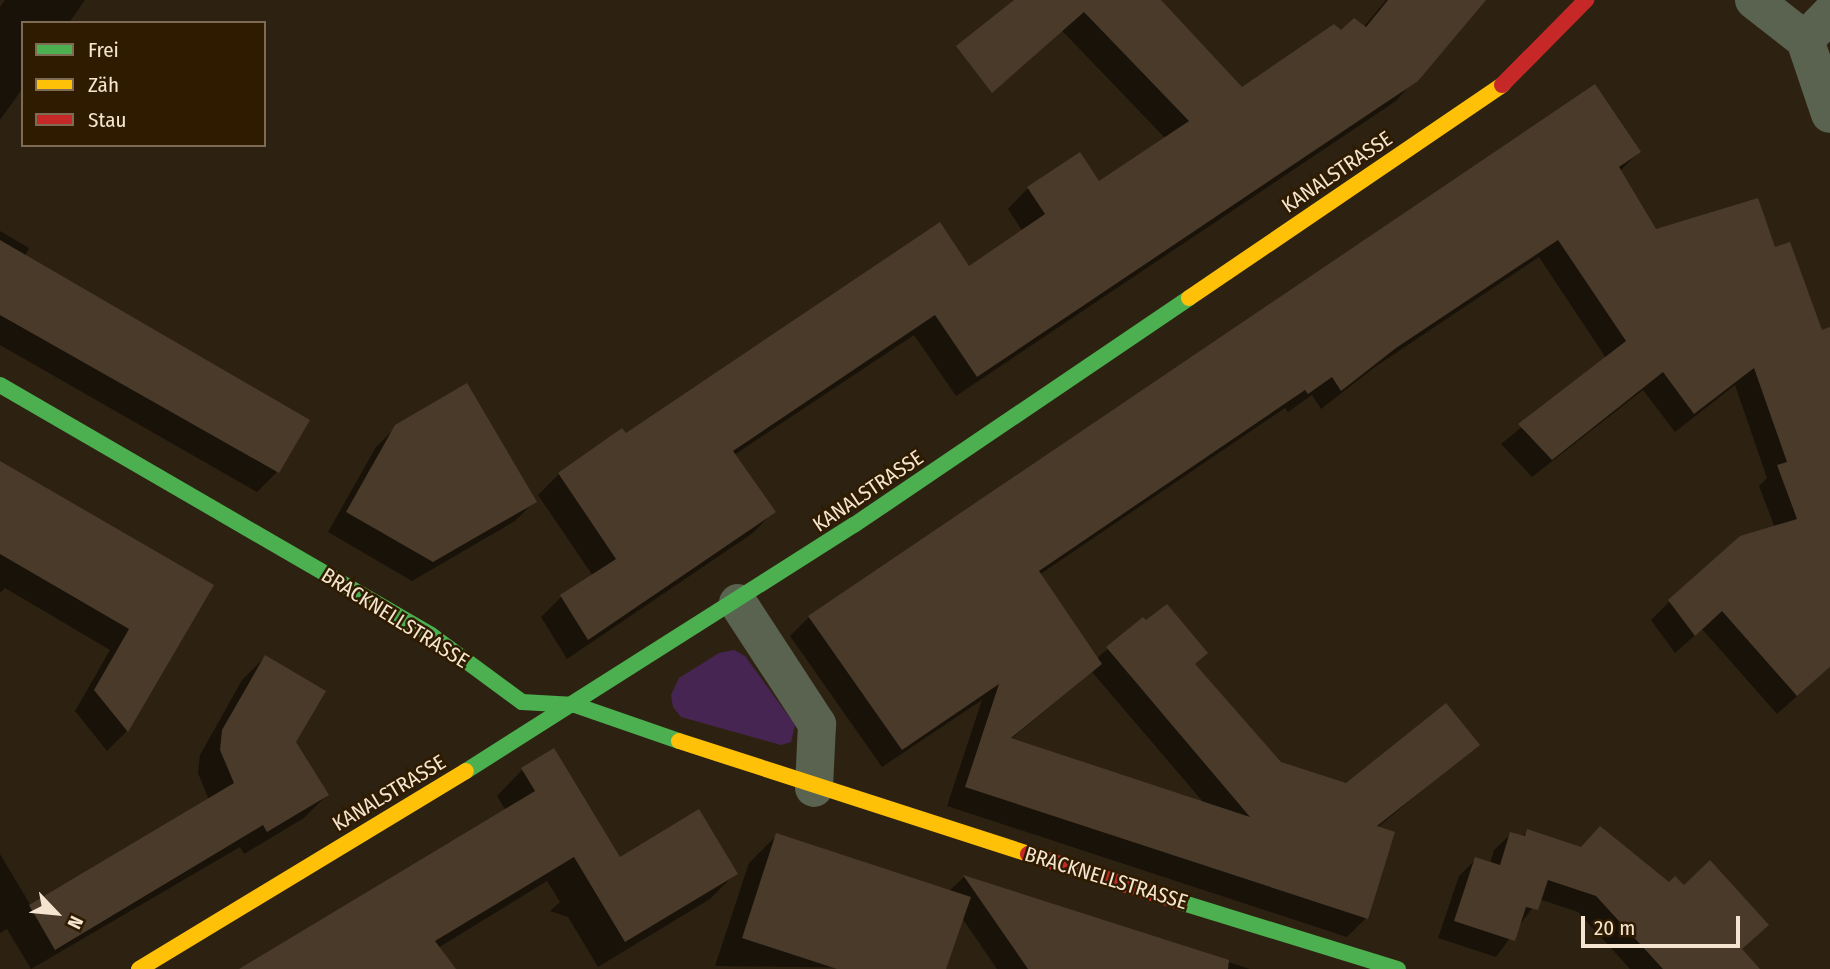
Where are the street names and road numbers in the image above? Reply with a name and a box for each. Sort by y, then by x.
street label: KANALSTRASSE [1277,126,1397,218]
street label: KANALSTRASSE [808,445,928,537]
street label: BRACKNELLSTRASSE [317,563,473,673]
street label: KANALSTRASSE [328,749,450,837]
street label: BRACKNELLSTRASSE [1021,841,1191,915]

